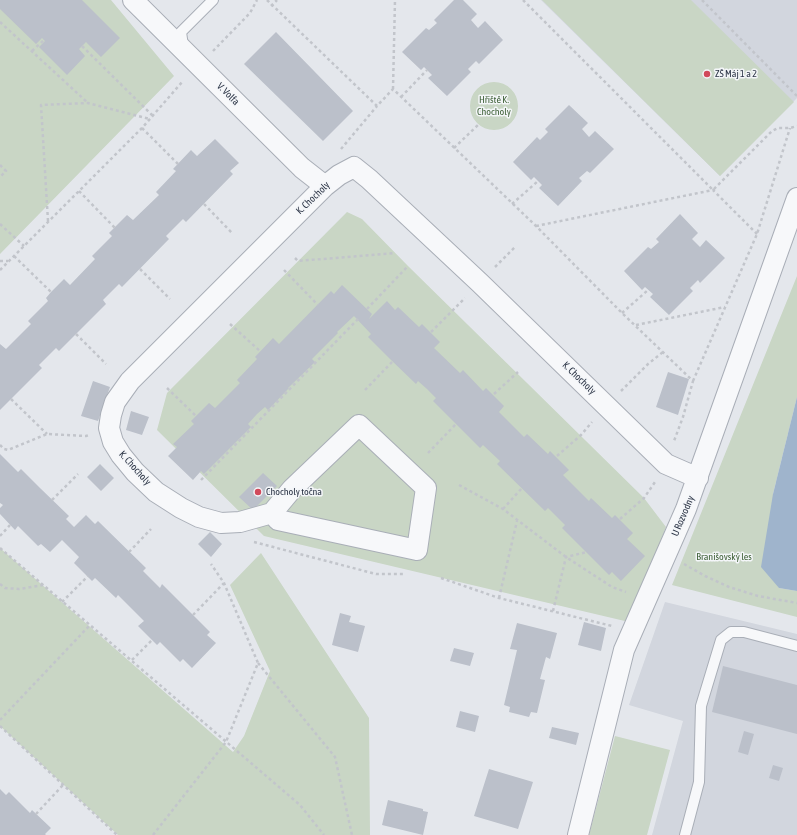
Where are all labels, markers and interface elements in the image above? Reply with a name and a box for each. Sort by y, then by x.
place label: ZŠ Máj 1 a 2 [715,68,757,80]
marker: ZŠ Máj 1 a 2 [702,69,712,79]
street label: V. Volfa [214,80,242,108]
park label: Hřiště K. Chocholy [477,94,511,118]
street label: K. Chocholy [294,179,332,217]
street label: K. Chocholy [560,359,598,397]
street label: K. Chocholy [116,448,154,488]
place label: Chocholy točna [266,486,322,498]
marker: Chocholy točna [253,487,263,497]
street label: U Rozvodny [669,494,697,538]
park label: Branišovský les [696,551,752,563]

